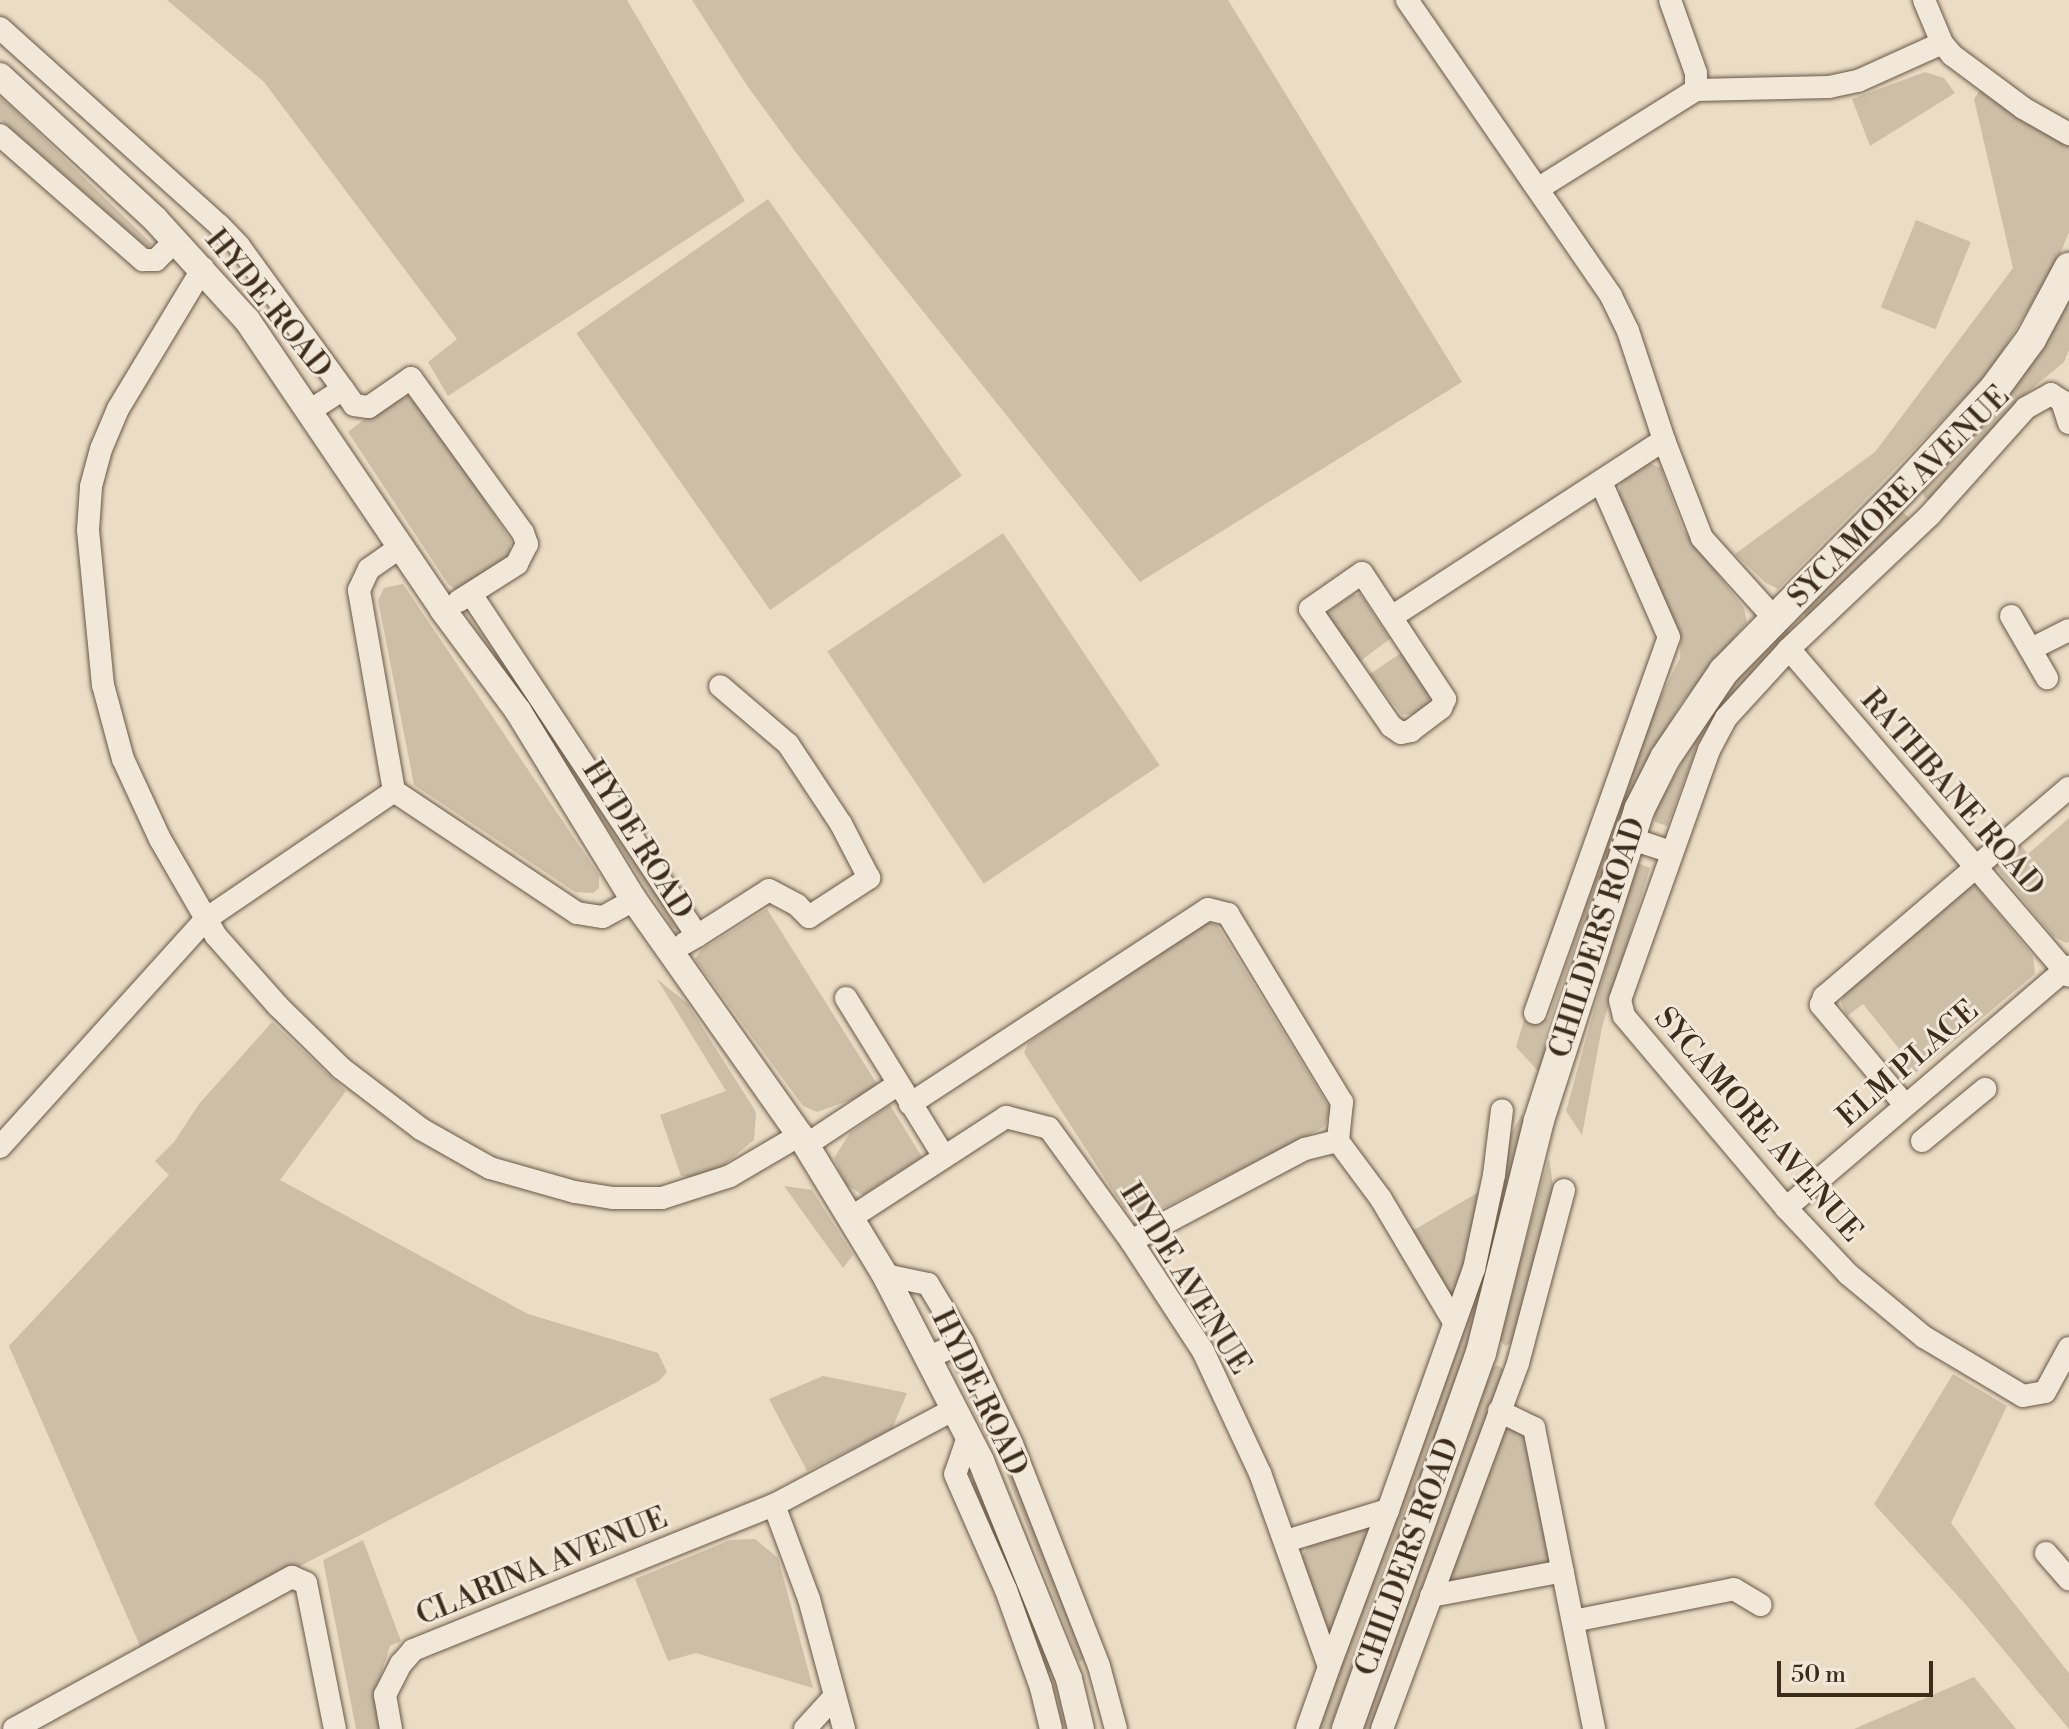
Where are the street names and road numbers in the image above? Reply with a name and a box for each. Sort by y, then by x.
street label: HYDE ROAD [197,223,339,385]
street label: SYCAMORE AVENUE [1781,379,2017,615]
street label: RATHBANE ROAD [1853,683,2051,903]
street label: HYDE ROAD [574,754,700,926]
street label: CHILDERS ROAD [1542,813,1654,1063]
street label: ELM PLACE [1830,993,1986,1135]
street label: SYCAMORE AVENUE [1647,1001,1869,1249]
street label: HYDE AVENUE [1112,1177,1258,1381]
street label: HYDE ROAD [923,1304,1035,1482]
street label: CHILDERS ROAD [1348,1433,1468,1681]
street label: CLARINA AVENUE [411,1500,673,1634]

